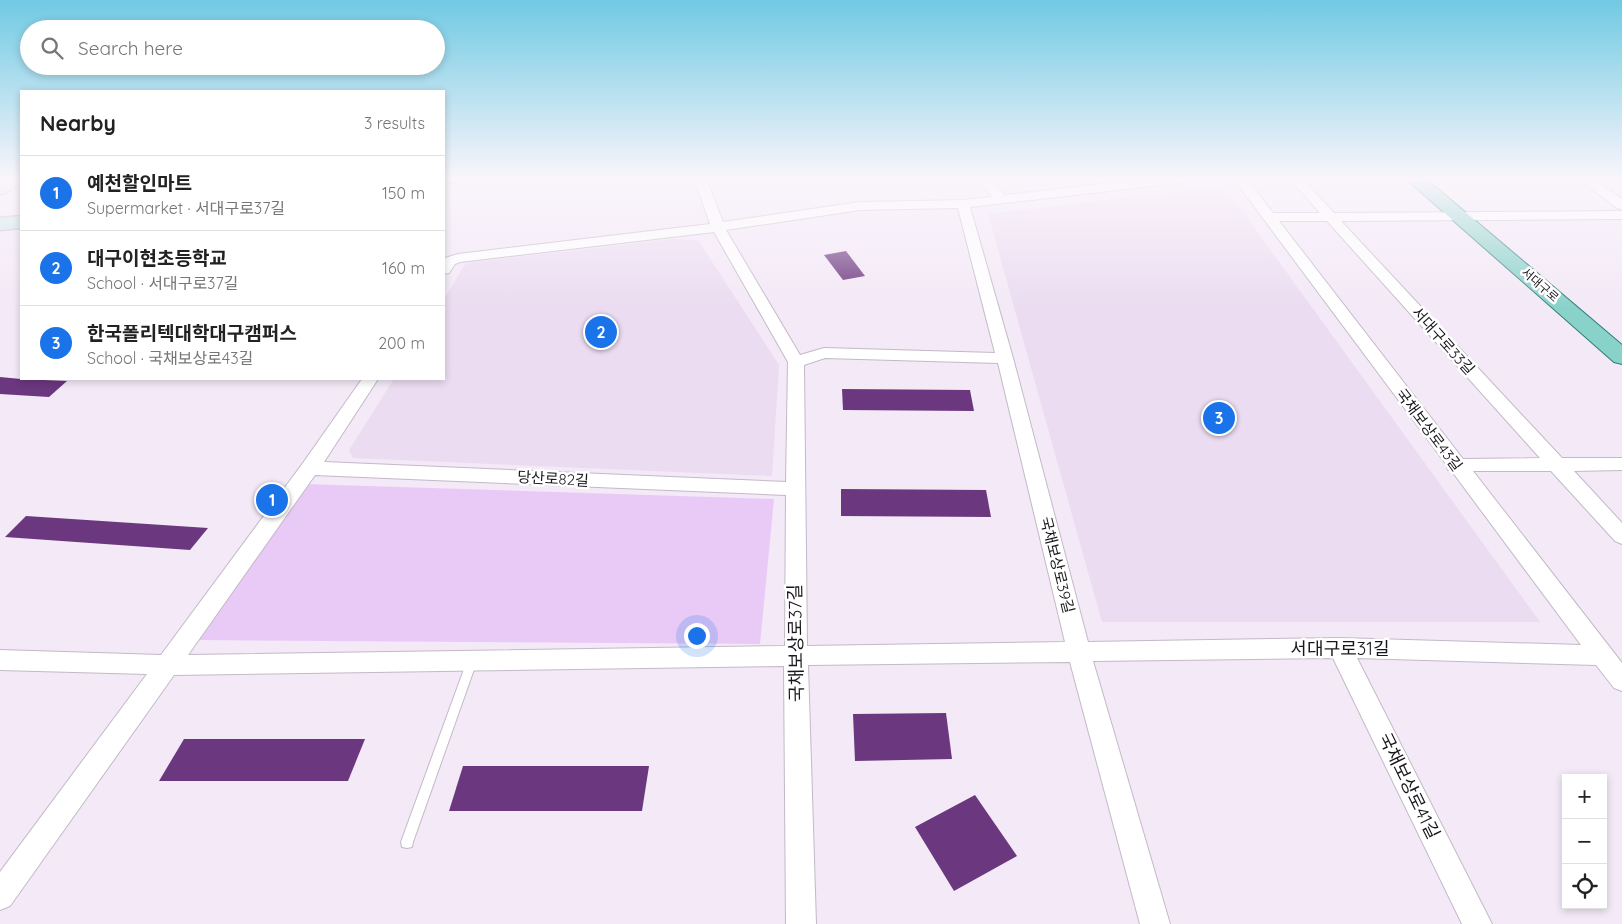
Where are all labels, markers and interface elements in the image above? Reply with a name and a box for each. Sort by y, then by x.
search box [20,20,445,75]
icon: search [38,34,66,62]
text: Search here [78,36,183,60]
text: Nearby [40,110,116,136]
text: 3 results [364,113,425,133]
text: 예천할인마트 [87,171,192,195]
text: 1 [53,183,59,203]
text: 150 m [382,183,425,203]
text: Supermarket · 서대구로37길 [87,198,285,218]
text: 대구이현초등학교 [87,246,227,270]
text: 2 [51,258,61,278]
text: 160 m [382,258,425,278]
street label: 서대구로 [1519,264,1562,305]
text: School · 서대구로37길 [87,273,238,293]
street label: 서대구로33길 [1408,303,1479,379]
pin: 2 [585,313,617,351]
text: 한국폴리텍대학대구캠퍼스 [87,321,297,345]
text: 3 [52,333,60,353]
text: 200 m [378,333,425,353]
text: School · 국채보상로43길 [87,348,253,368]
street label: 국채보상로43길 [1392,385,1467,475]
pin: 3 [1203,399,1235,437]
street label: 당산로82길 [517,467,589,490]
pin: 1 [256,481,288,519]
street label: 국채보상로39길 [1036,515,1079,615]
street label: 국채보상로37길 [783,584,808,702]
your location [684,623,710,649]
street label: 서대구로31길 [1291,637,1389,660]
street label: 국채보상로41길 [1374,729,1445,843]
map controls [1562,774,1607,909]
button: + [1562,774,1607,819]
button: − [1562,819,1607,864]
button: locate [1562,864,1607,909]

